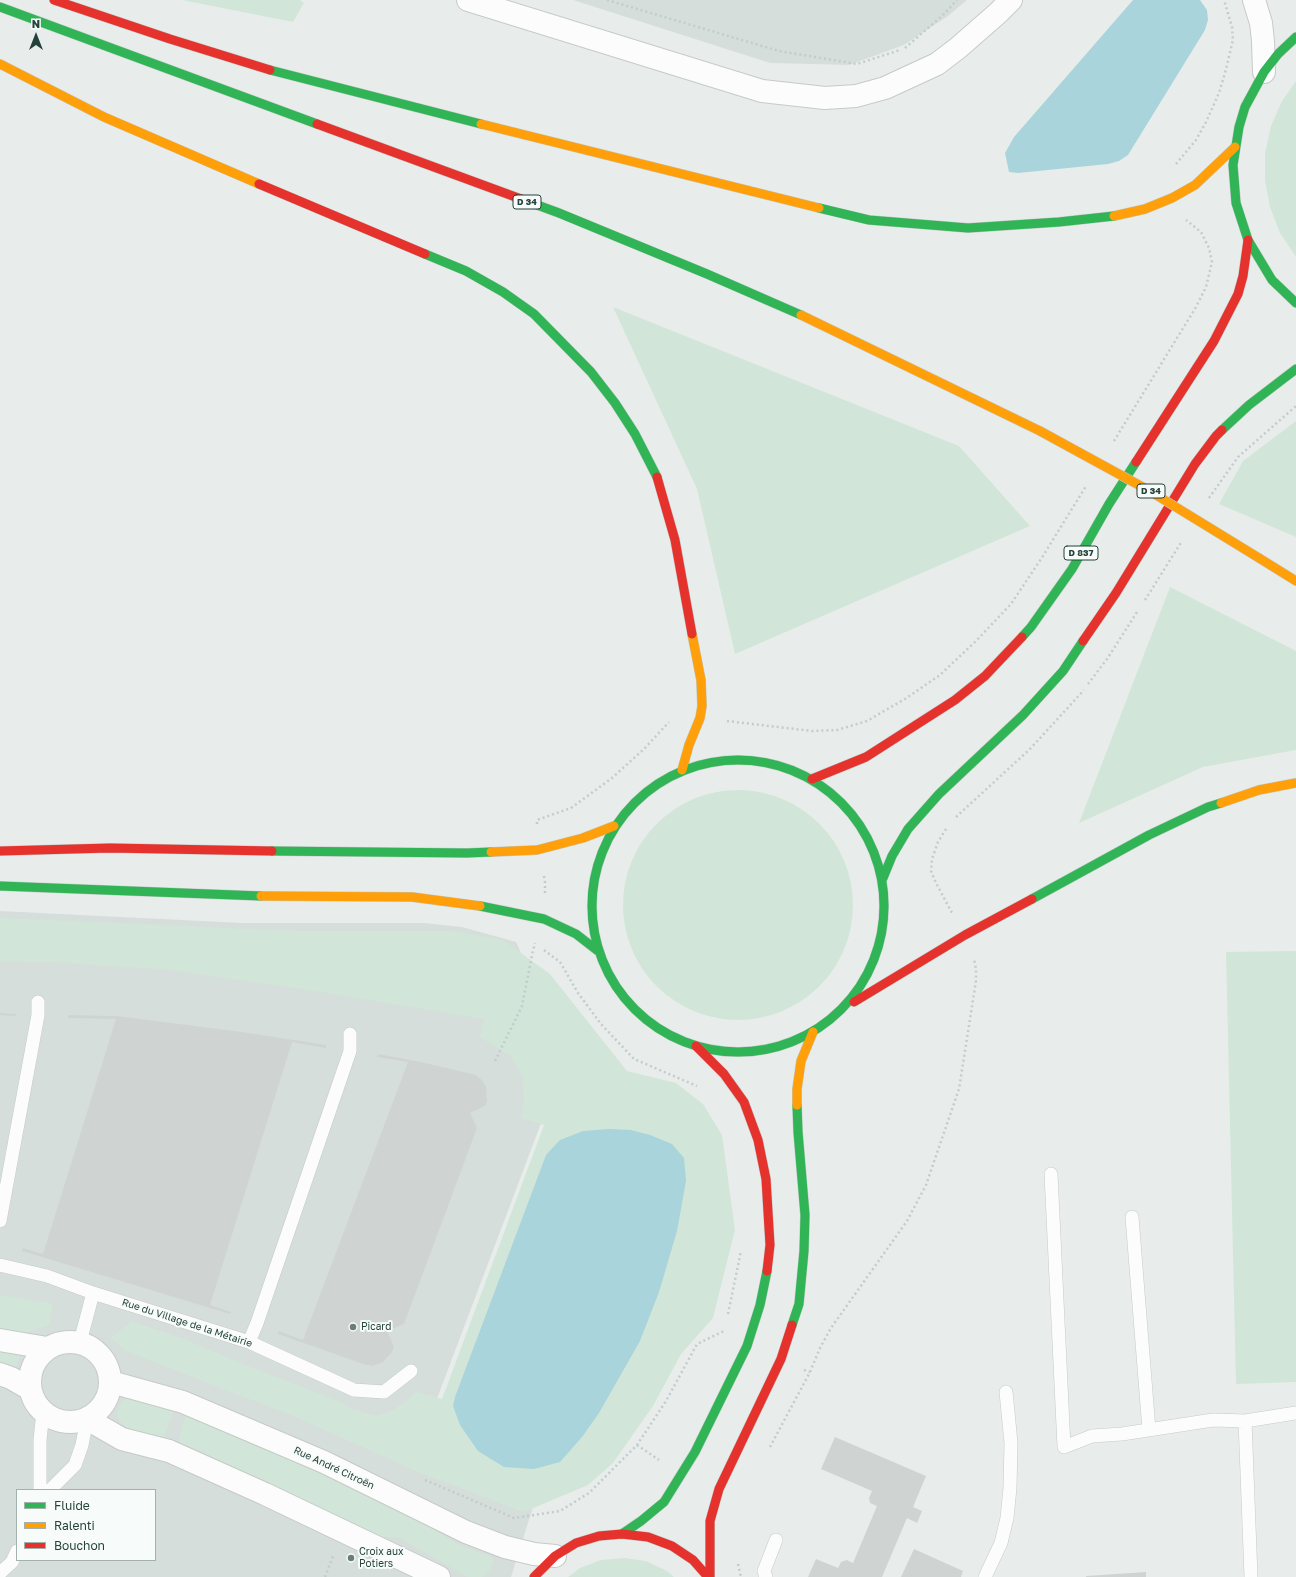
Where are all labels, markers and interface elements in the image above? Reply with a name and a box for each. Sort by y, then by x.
north arrow [16,16,56,56]
text: N [32,17,40,30]
road number: D 34 [513,195,541,209]
road number: D 34 [1137,484,1165,498]
road number: D 837 [1064,546,1098,560]
street label: Rue du Village de la Métairie [120,1296,254,1350]
place label: Picard [361,1321,391,1333]
marker: Picard [348,1322,358,1332]
street label: Rue André Citroën [292,1444,376,1492]
legend [16,1489,156,1561]
text: Fluide [54,1498,90,1513]
text: Ralenti [54,1518,95,1533]
text: Bouchon [54,1538,105,1553]
place label: Croix aux Potiers [359,1546,403,1570]
marker: Croix aux Potiers [346,1553,356,1563]

